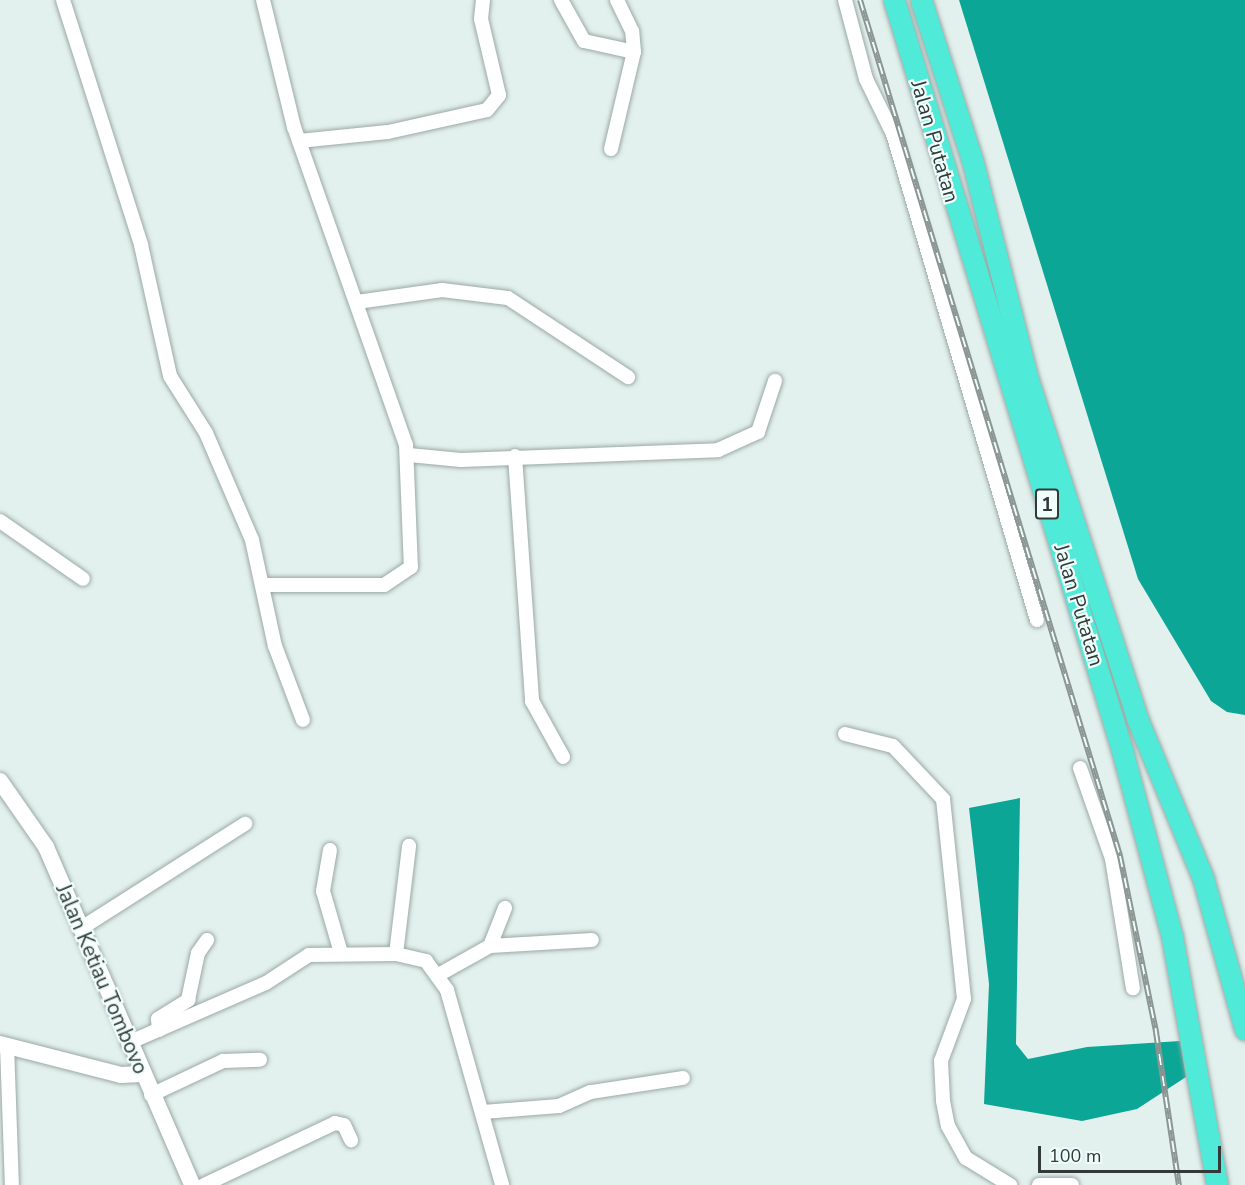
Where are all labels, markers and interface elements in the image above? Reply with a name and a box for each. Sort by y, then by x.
street label: Jalan Putatan [905,77,965,205]
road number: 1 [1035,487,1059,521]
street label: Jalan Putatan [1048,541,1110,669]
street label: Jalan Ketiau Tombovo [51,880,153,1078]
scale bar [1041,1134,1224,1172]
text: 100 m [1049,1144,1101,1168]

